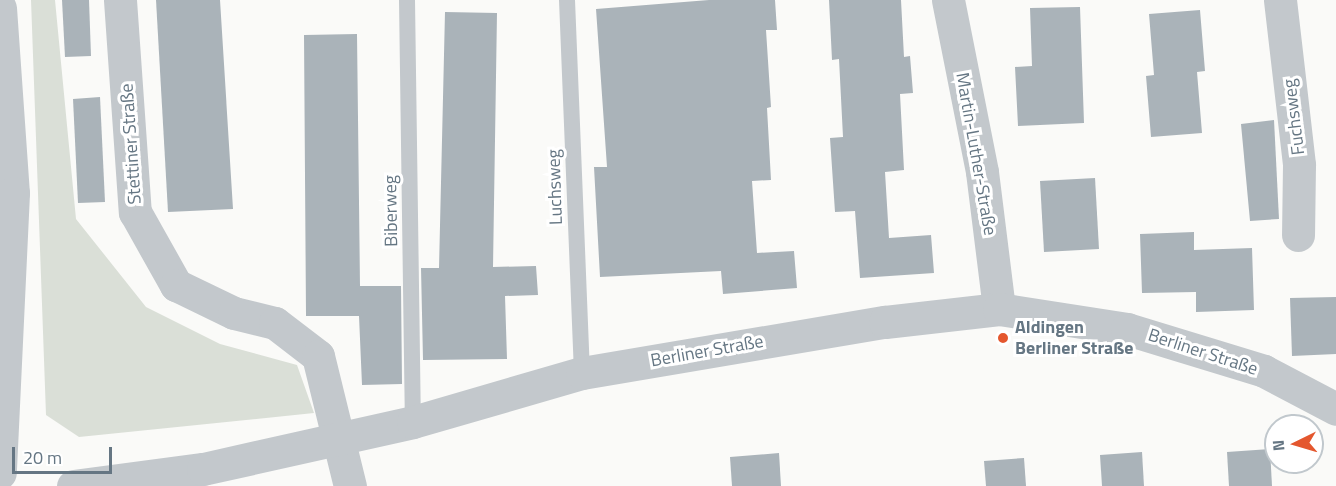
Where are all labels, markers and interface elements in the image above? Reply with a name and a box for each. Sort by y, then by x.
street label: Martin-Luther-Straße [951,71,1001,237]
street label: Fuchsweg [1279,78,1309,156]
street label: Stettiner Straße [116,83,146,205]
street label: Luchsweg [543,149,567,225]
street label: Biberweg [380,175,402,247]
place label: Aldingen Berliner Straße [1015,317,1133,360]
street label: Berliner Straße [1145,324,1261,380]
street label: Berliner Straße [649,330,765,372]
marker: Aldingen Berliner Straße [996,331,1010,345]
north arrow [1264,414,1324,474]
scale bar [15,435,116,473]
text: N [1266,439,1290,452]
text: 20 m [23,444,62,471]

